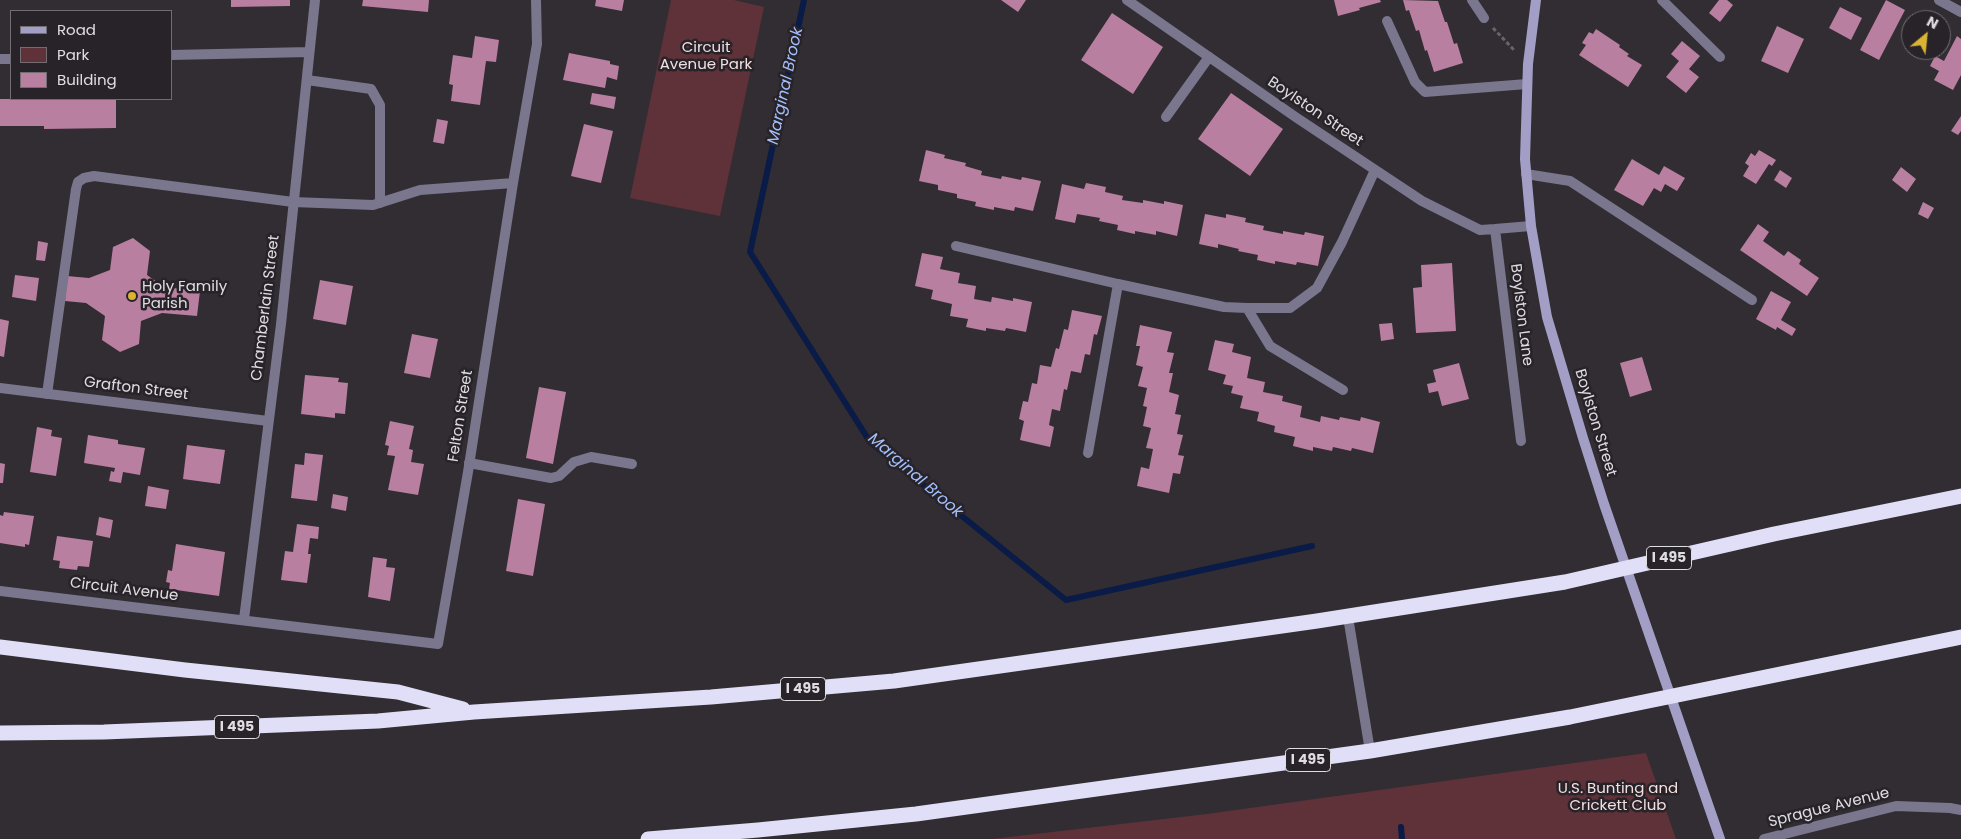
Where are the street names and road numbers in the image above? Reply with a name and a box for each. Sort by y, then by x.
street label: Boylston Street [1264,73,1366,151]
street label: Chamberlain Street [248,234,284,382]
street label: Boylston Lane [1506,263,1536,367]
street label: Boylston Street [1570,367,1620,479]
street label: Felton Street [445,369,477,463]
street label: Grafton Street [83,374,189,404]
road number: I 495 [1646,546,1692,570]
street label: Circuit Avenue [69,574,179,606]
road number: I 495 [780,678,826,701]
road number: I 495 [214,716,260,739]
road number: I 495 [1286,748,1330,772]
street label: Sprague Avenue [1767,784,1891,832]

